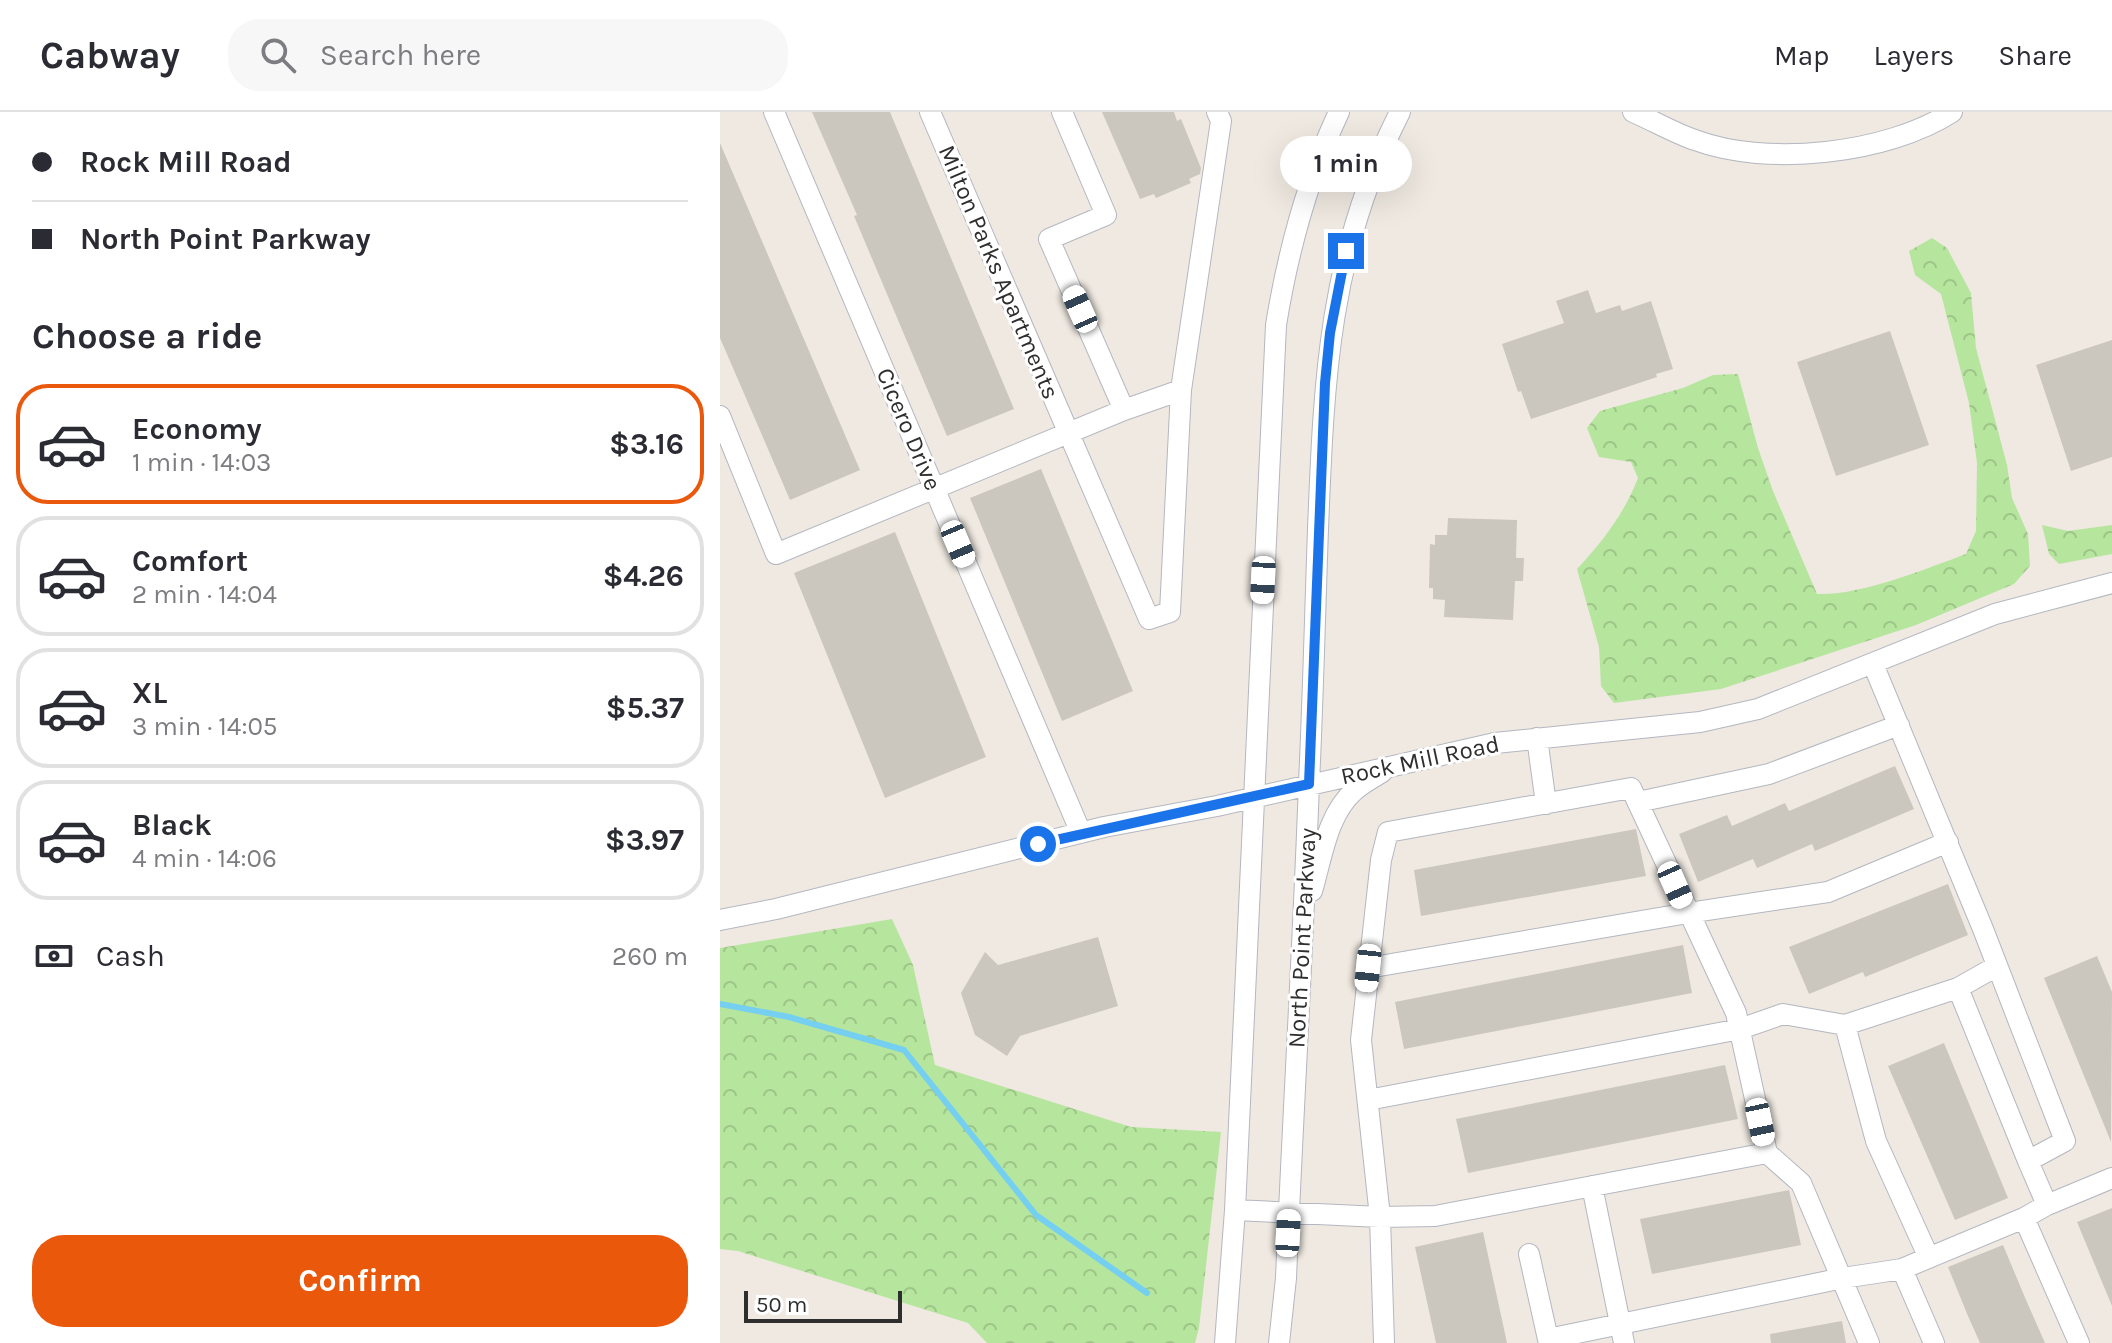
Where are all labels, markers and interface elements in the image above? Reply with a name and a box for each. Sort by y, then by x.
search box [228,19,788,91]
text: Cabway [40,33,180,78]
icon: search [256,33,300,77]
text: Search here [320,37,481,73]
text: Map [1774,39,1829,72]
text: Layers [1873,39,1954,72]
text: Share [1998,39,2072,72]
callout: 1 min [1280,135,1412,191]
street label: Milton Parks Apartments [933,141,1065,403]
text: Rock Mill Road [80,144,292,180]
text: 1 min [1313,148,1379,179]
text: North Point Parkway [80,221,371,257]
route end [1328,233,1364,269]
car [1059,282,1101,336]
text: Choose a ride [32,315,262,357]
street label: Cicero Drive [871,364,947,494]
icon: car [36,408,108,480]
text: Economy [132,411,262,447]
text: $3.16 [609,426,684,462]
text: 1 min · 14:03 [132,447,271,478]
car [938,517,978,571]
icon: car [36,540,108,612]
text: Comfort [132,543,248,579]
car [1250,555,1276,605]
text: $4.26 [603,558,684,594]
text: 2 min · 14:04 [132,579,277,610]
icon: car [36,672,108,744]
text: XL [132,675,167,711]
text: $5.37 [606,690,684,726]
text: 3 min · 14:05 [132,711,278,742]
street label: Rock Mill Road [1338,730,1502,790]
icon: car [36,804,108,876]
text: Black [132,807,212,843]
text: $3.97 [605,822,684,858]
route start [1020,826,1056,862]
street label: North Point Parkway [1282,827,1322,1049]
text: 4 min · 14:06 [132,843,277,874]
car [1654,858,1696,912]
icon: cash [32,934,76,978]
text: Cash [96,938,165,974]
text: 260 m [612,941,688,972]
car [1354,943,1382,993]
car [1743,1096,1777,1148]
car [1275,1208,1301,1258]
button: Confirm [32,1235,688,1327]
scale bar [744,1287,902,1323]
text: 50 m [756,1292,807,1318]

